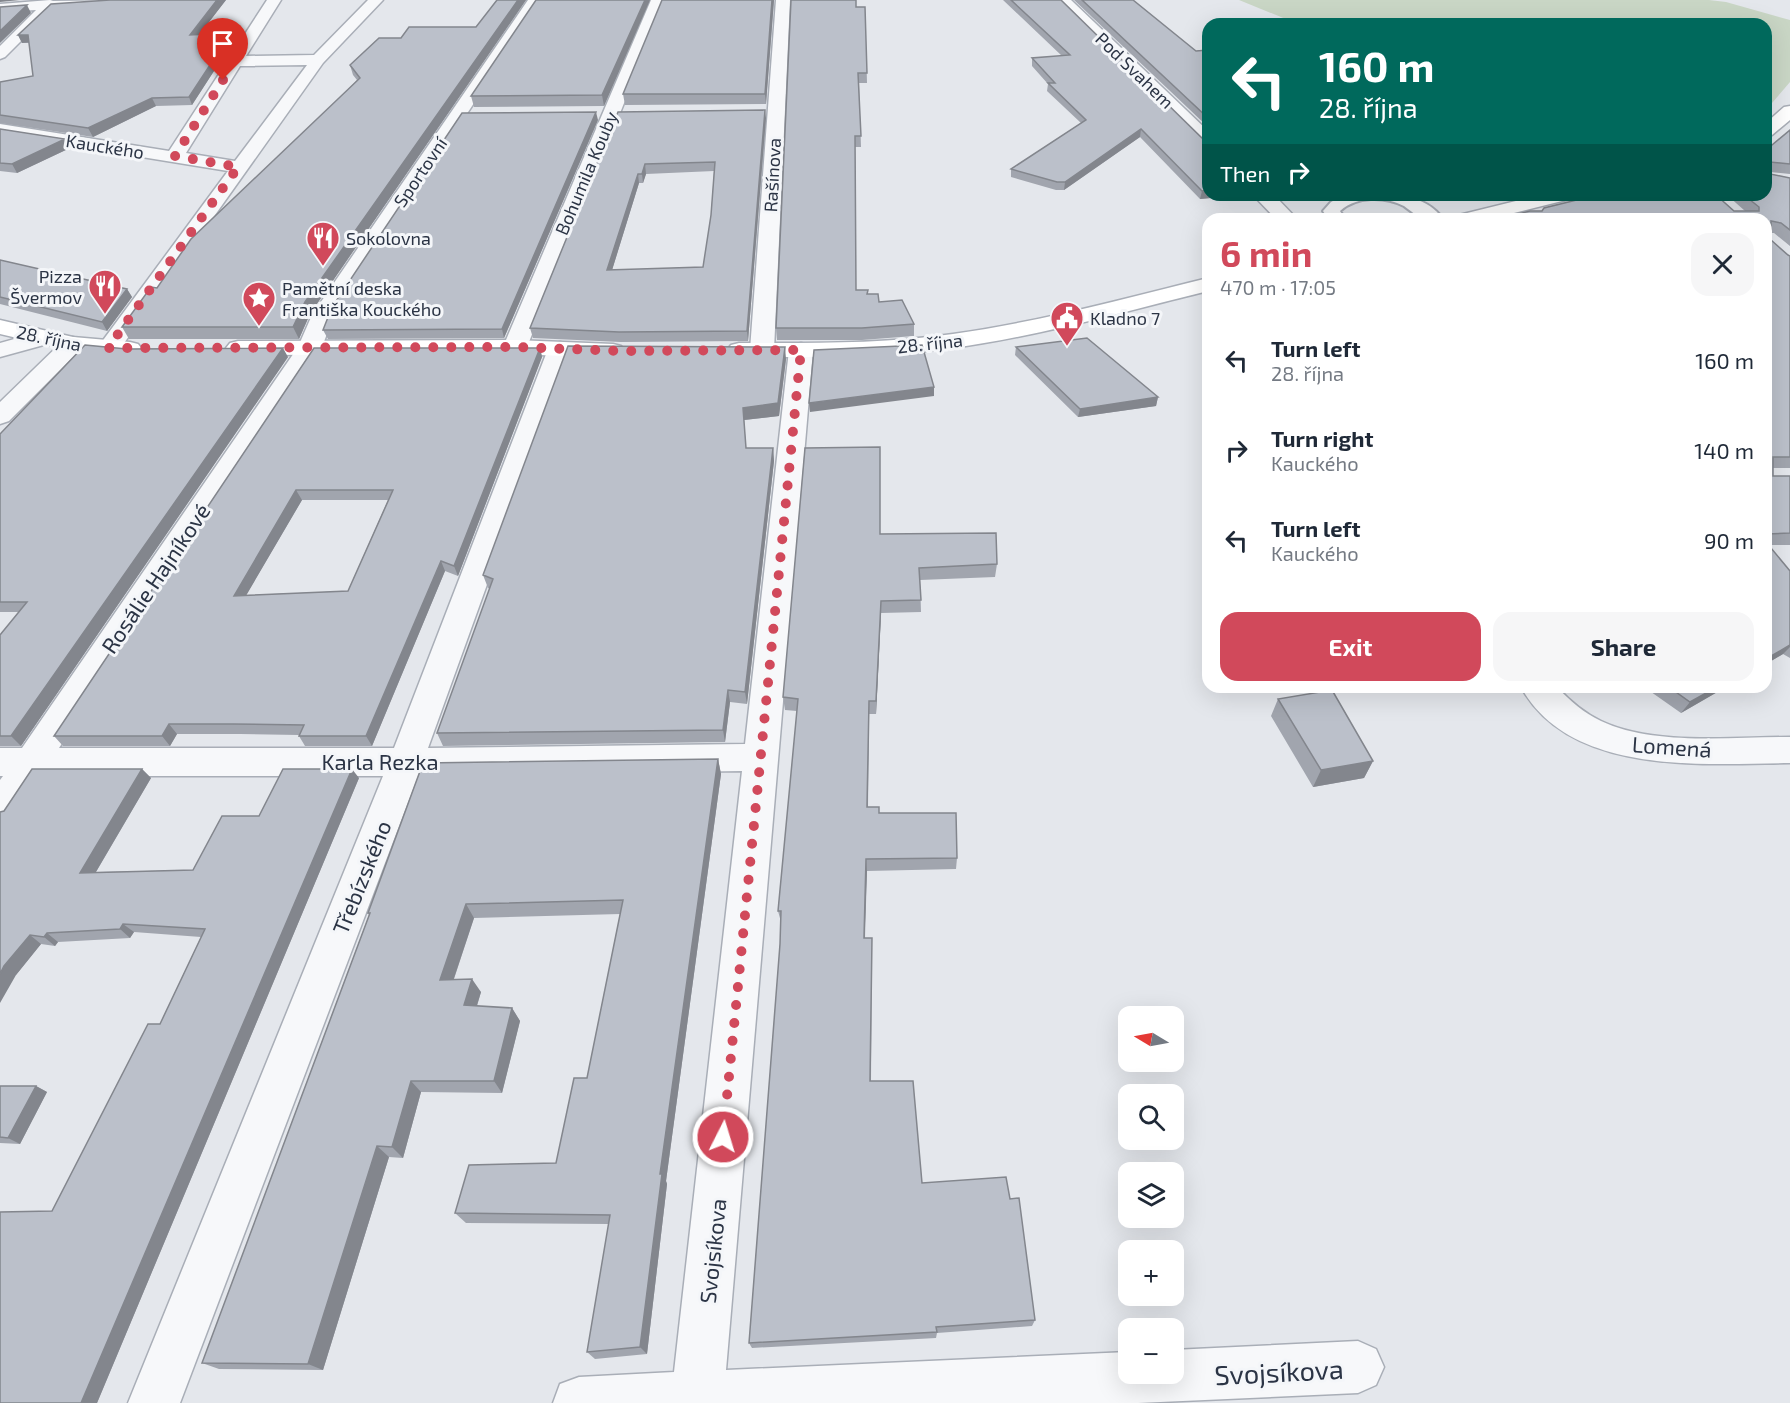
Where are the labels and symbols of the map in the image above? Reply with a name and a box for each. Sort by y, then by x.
pin [197,18,248,80]
street label: Pod Svahem [1091,27,1179,113]
street label: Bohumila Kouby [550,107,622,238]
street label: Kauckého [64,129,146,163]
street label: Sportovní [389,132,452,211]
street label: Rašínova [759,137,785,213]
restaurant icon: Sokolovna [305,220,341,267]
place label: Sokolovna [346,227,431,249]
place label: Pizza Švermov [10,265,82,308]
restaurant icon: Pizza Švermov [87,268,123,315]
place label: Pamětní deska Františka Kouckého [282,277,441,320]
place icon: Pamětní deska Františka Kouckého [241,280,277,327]
public building icon: Kladno 7 [1049,300,1085,347]
place label: Kladno 7 [1090,307,1160,329]
street label: 28. října [15,320,83,356]
street label: 28. října [896,329,964,357]
street label: Rosálie Hajníkové [95,498,216,658]
street label: Lomená [1631,730,1713,762]
street label: Karla Rezka [321,748,439,774]
street label: Třebízského [326,816,396,938]
north arrow [1118,1006,1184,1072]
position arrow [691,1105,755,1169]
street label: Svojsíkova [694,1197,731,1305]
street label: Svojsíkova [1214,1352,1344,1391]

